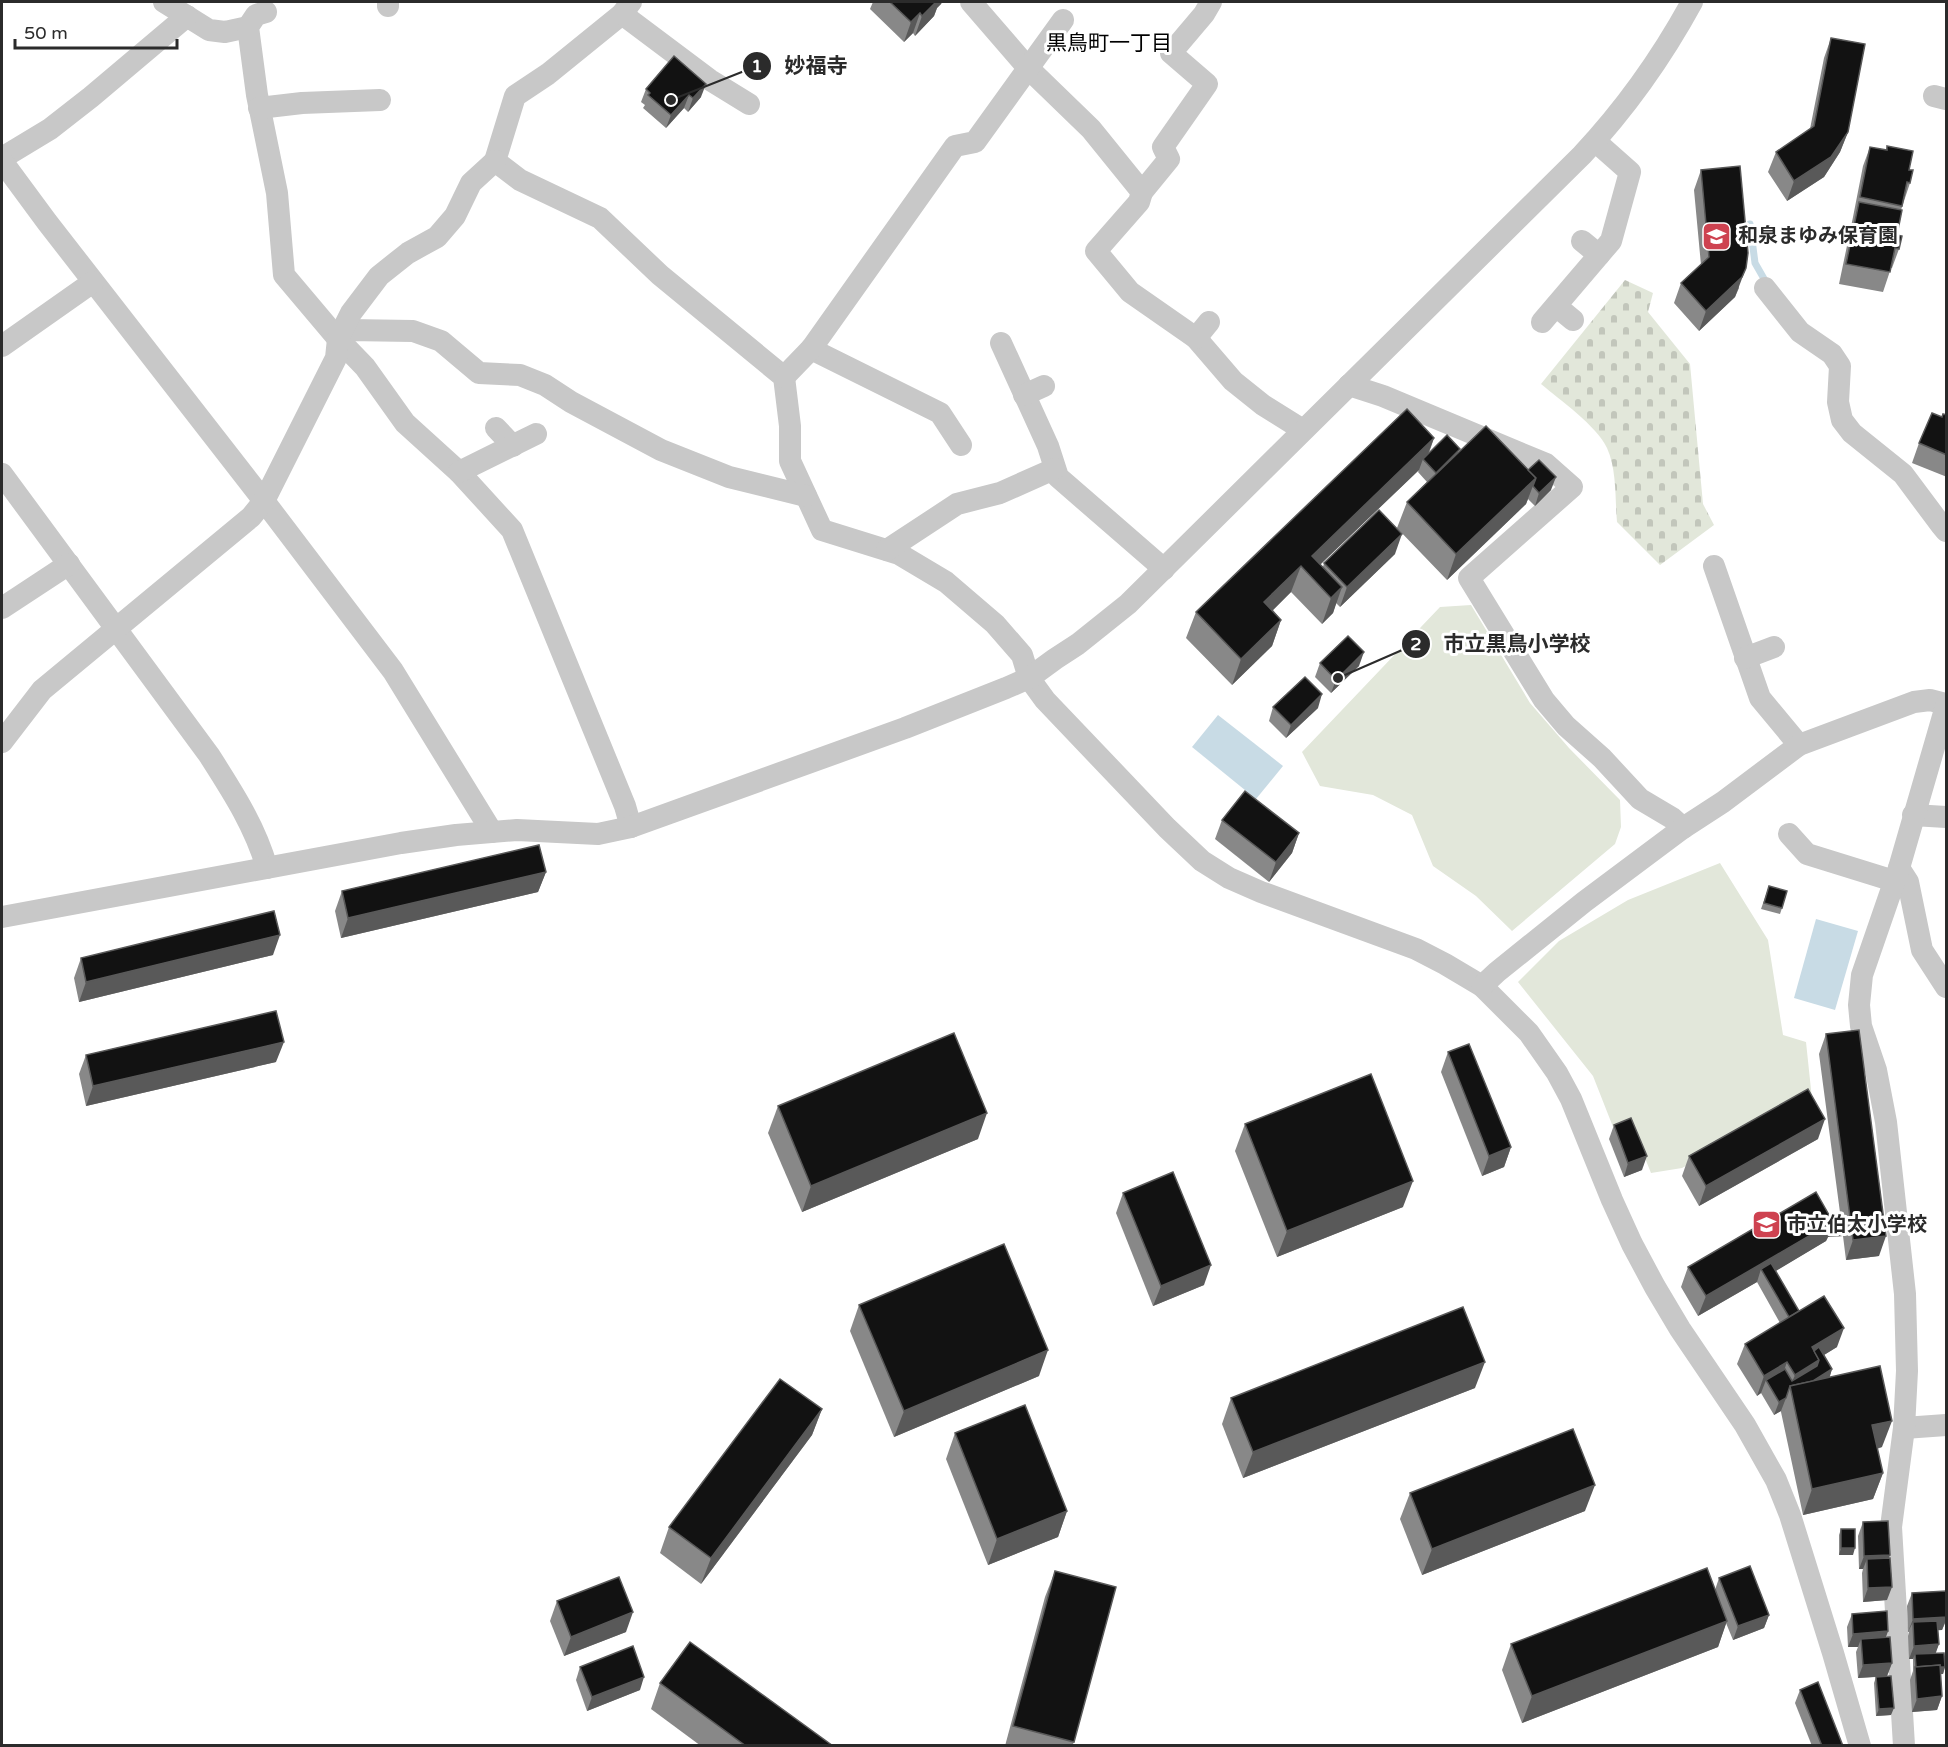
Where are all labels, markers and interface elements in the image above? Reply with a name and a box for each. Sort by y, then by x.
scale bar [15,12,177,50]
text: 50 m [24,22,68,44]
district label: 黒鳥町一丁目 [1046,31,1172,56]
callout: 妙福寺 [742,47,859,86]
text: 妙福寺 [785,54,848,79]
text: 1 [751,55,763,77]
school or university icon: 和泉まゆみ保育園 [1701,220,1733,252]
place label: 和泉まゆみ保育園 [1738,224,1898,248]
callout: 市立黒鳥小学校 [1401,625,1602,664]
text: 市立黒鳥小学校 [1444,632,1591,657]
text: 2 [1410,633,1422,655]
school or university icon: 市立伯太小学校 [1750,1209,1782,1241]
place label: 市立伯太小学校 [1787,1213,1927,1237]

